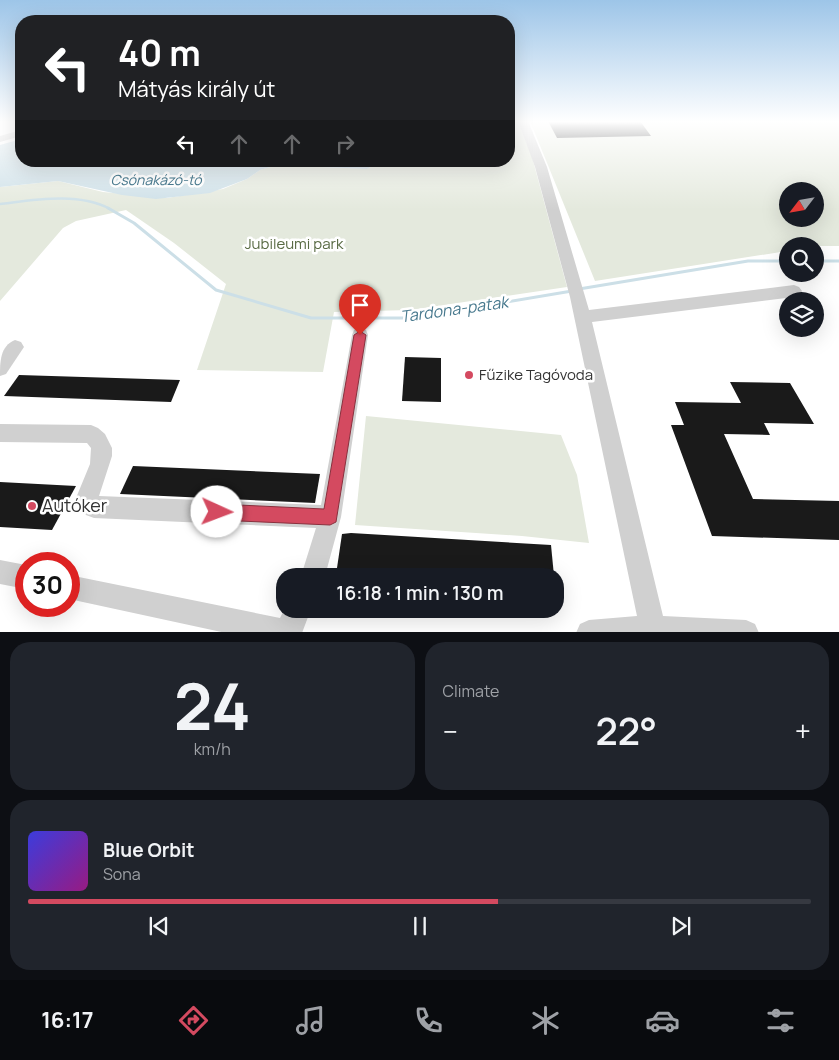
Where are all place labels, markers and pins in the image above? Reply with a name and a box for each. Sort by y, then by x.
pin [339,284,381,335]
place label: Fűzike Tagóvoda [479,364,593,385]
marker: Fűzike Tagóvoda [463,369,475,381]
place label: Autóker [42,493,108,517]
marker: Autóker [26,500,38,512]

